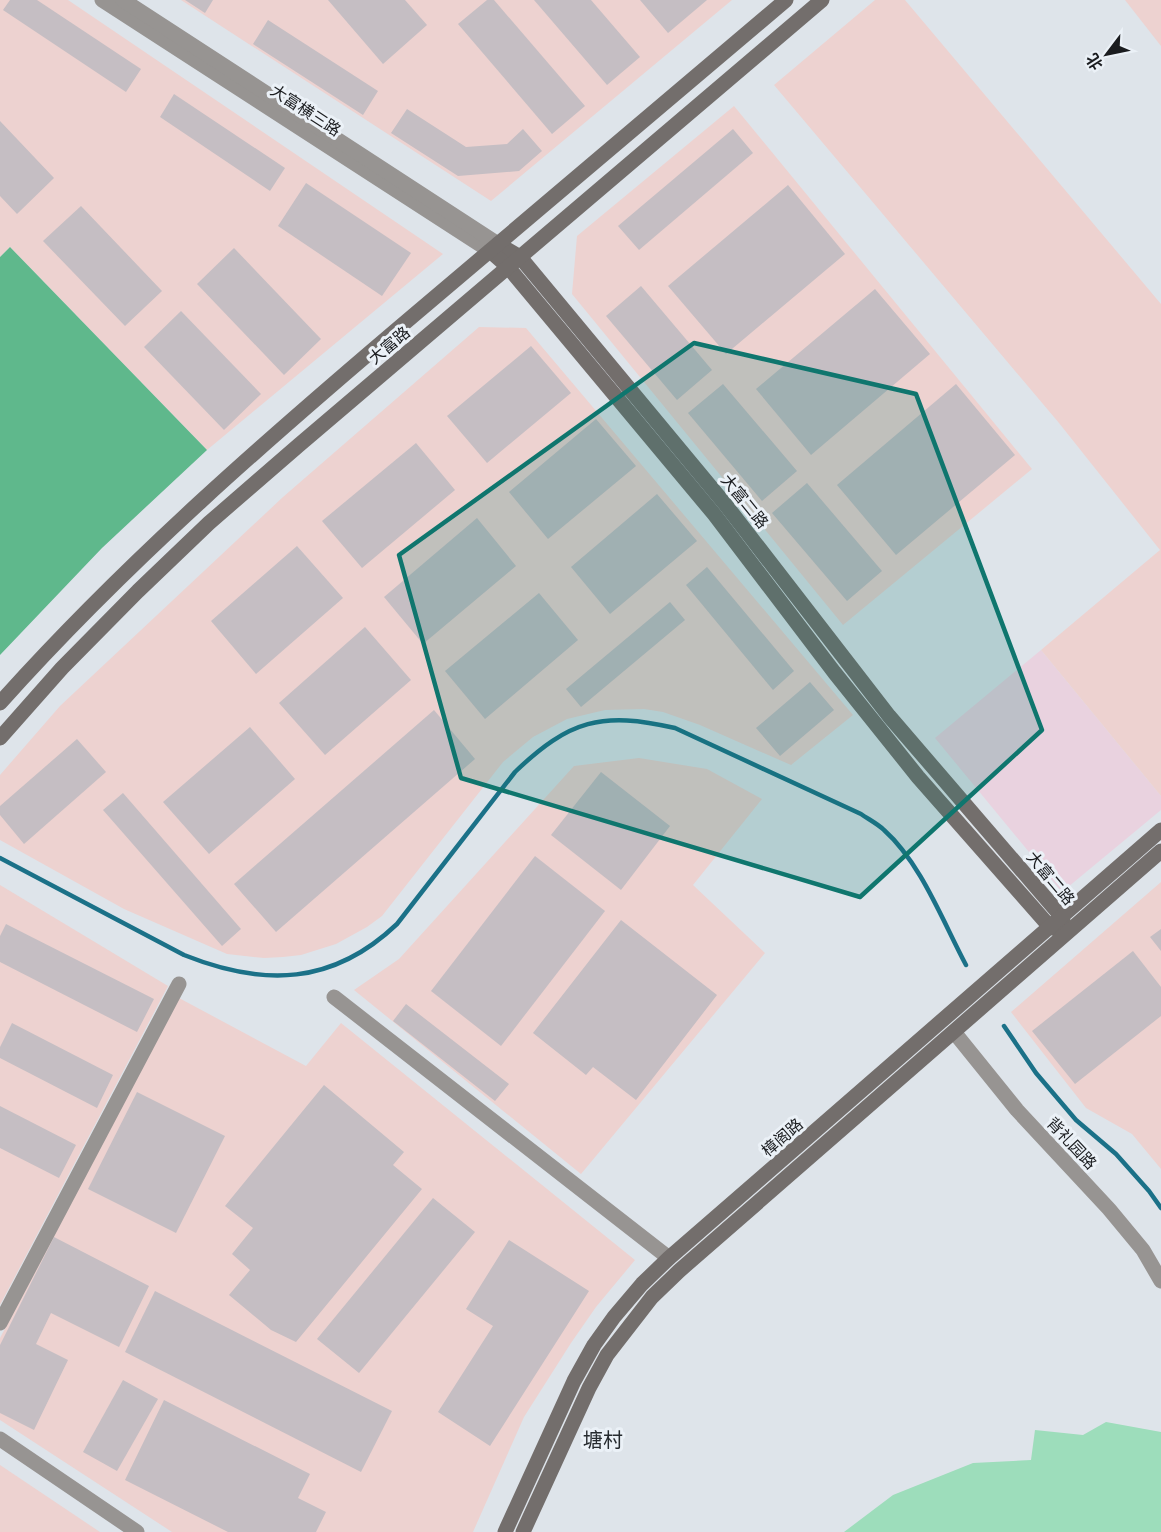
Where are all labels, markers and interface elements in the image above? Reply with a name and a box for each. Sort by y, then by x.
north arrow [1077,24,1137,84]
text: 北 [1082,50,1107,74]
street label: 大富横三路 [267,81,344,140]
street label: 大富路 [365,323,414,368]
street label: 大富二路 [717,470,772,532]
street label: 大富二路 [1023,848,1078,909]
street label: 背礼园路 [1043,1113,1100,1173]
street label: 樟阁路 [758,1114,807,1160]
district label: 塘村 [583,1428,623,1452]

